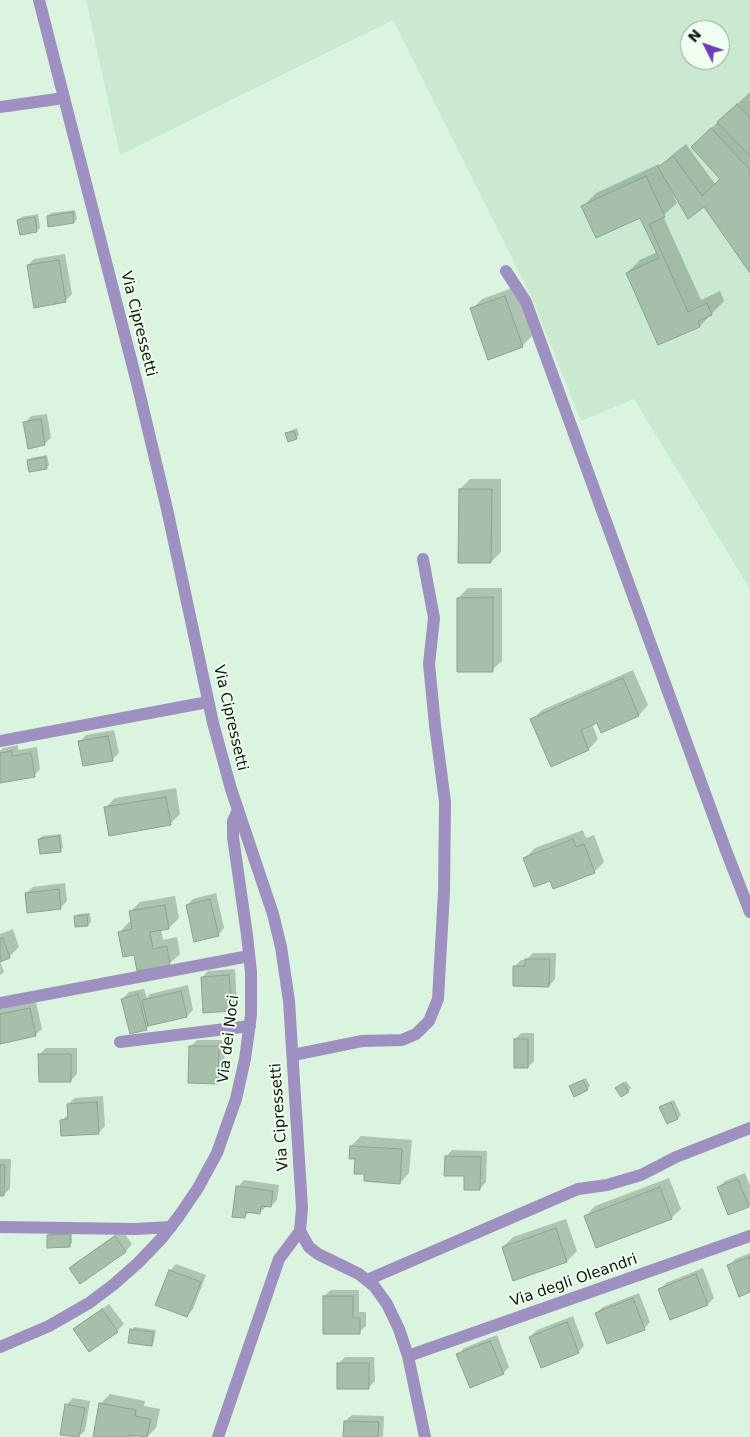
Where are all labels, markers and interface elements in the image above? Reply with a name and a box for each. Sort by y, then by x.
north arrow [680,20,730,70]
text: N [685,26,704,45]
street label: Via Cipressetti [116,269,160,379]
street label: Via Cipressetti [209,663,251,773]
street label: Via dei Noci [215,994,243,1084]
street label: Via Cipressetti [267,1062,293,1172]
street label: Via degli Oleandri [508,1251,640,1311]

